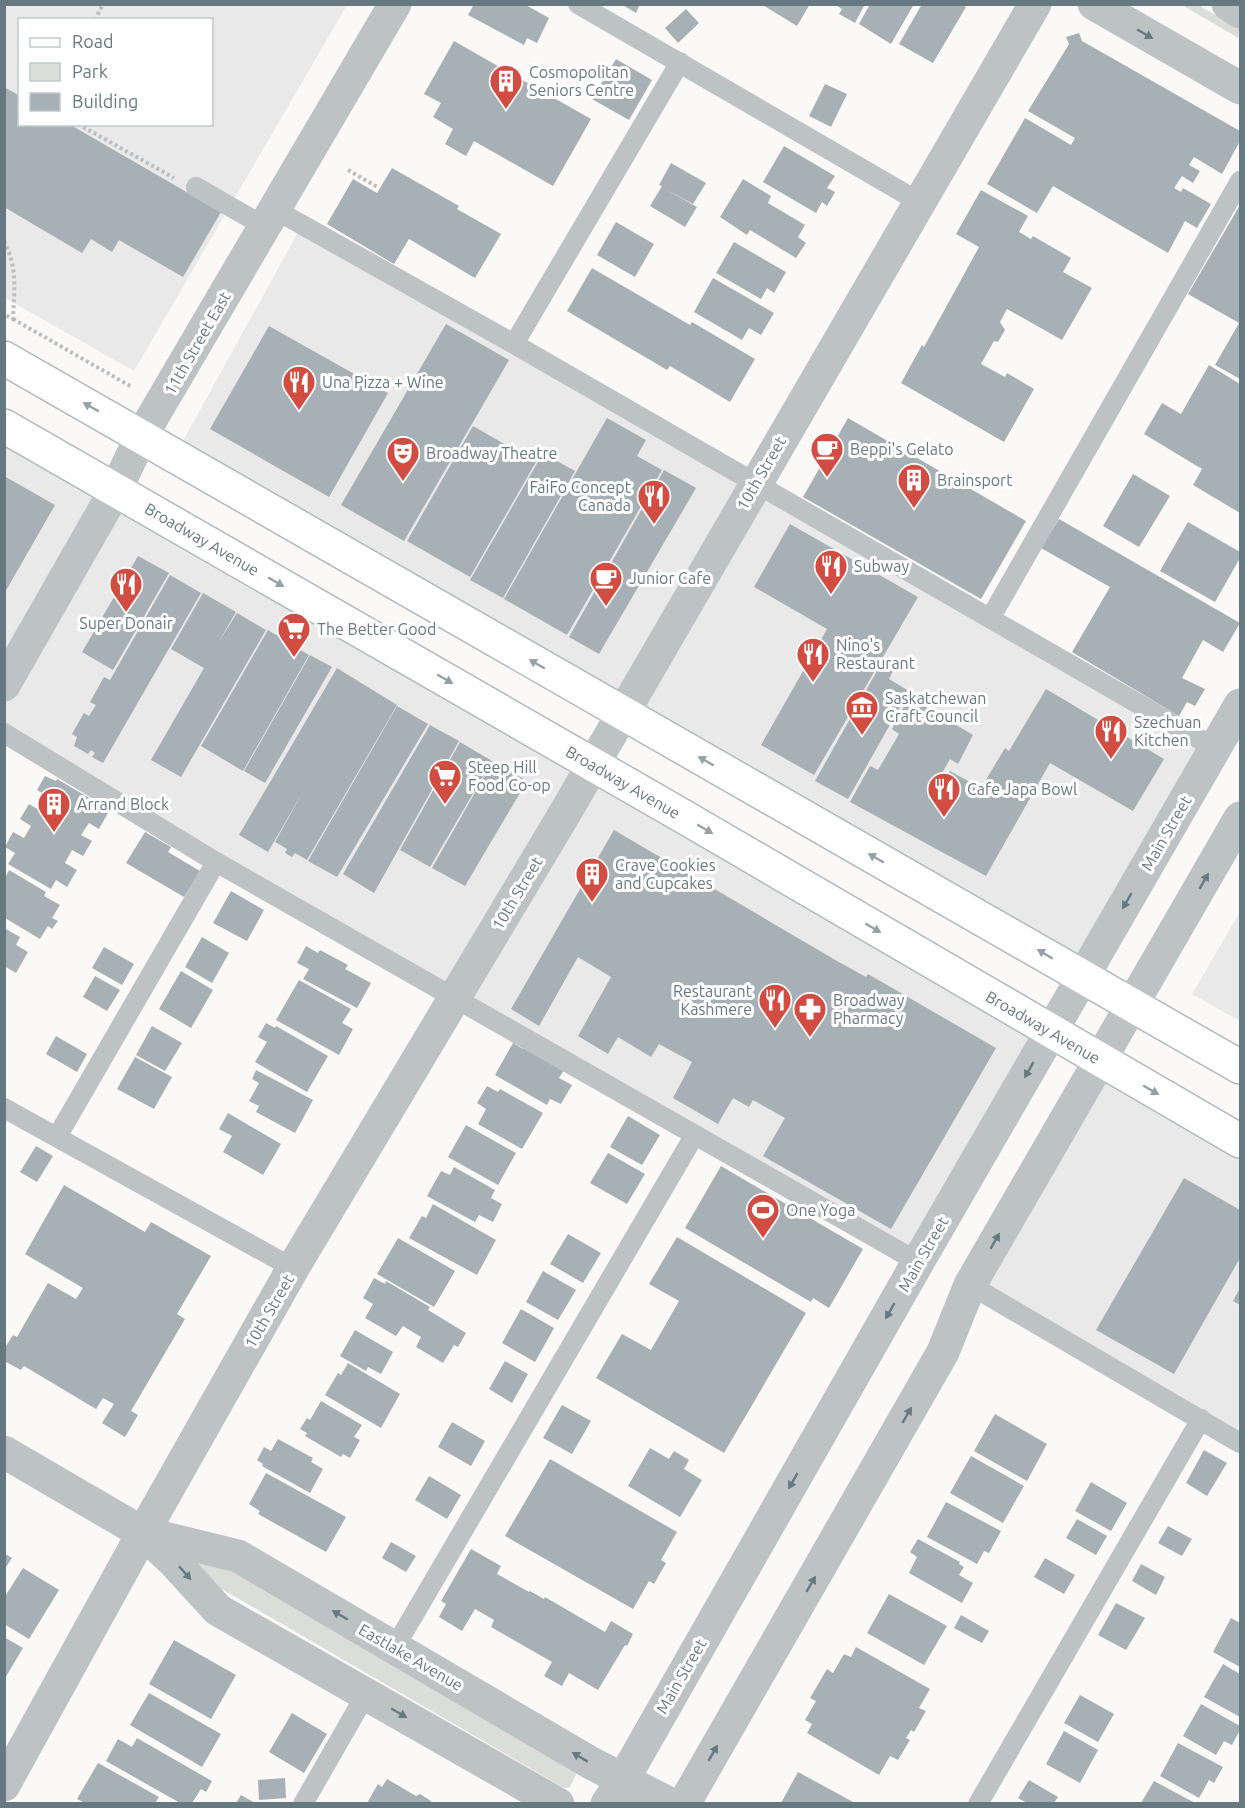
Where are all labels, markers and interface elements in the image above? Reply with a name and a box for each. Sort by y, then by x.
legend [18,18,213,126]
one-way arrow [1137,28,1153,39]
text: Road [72,31,114,51]
text: Park [72,61,108,81]
building icon: Cosmopolitan Seniors Centre [488,63,524,110]
place label: Cosmopolitan Seniors Centre [529,63,634,99]
text: Building [72,91,138,111]
street label: 11th Street East [160,288,234,398]
restaurant icon: Una Pizza + Wine [281,364,317,411]
place label: Una Pizza + Wine [322,373,444,391]
one-way arrow [83,402,100,412]
cafe icon: Beppi's Gelato [809,431,845,478]
street label: 10th Street [733,432,790,513]
theatre icon: Broadway Theatre [385,435,421,482]
place label: Beppi's Gelato [850,440,954,458]
place label: Broadway Theatre [426,444,557,462]
building icon: Brainsport [896,462,932,509]
place label: Brainsport [937,471,1013,489]
place label: FaiFo Concept Canada [529,478,632,514]
restaurant icon: FaiFo Concept Canada [636,478,672,525]
street label: Broadway Avenue [142,499,262,579]
restaurant icon: Subway [813,548,849,595]
place label: Subway [854,557,909,575]
cafe icon: Junior Cafe [588,560,624,607]
restaurant icon: Super Donair [108,566,144,613]
place label: Junior Cafe [629,569,711,587]
one-way arrow [268,576,284,587]
supermarket icon: The Better Good [276,611,312,658]
place label: Super Donair [79,614,173,632]
place label: The Better Good [317,620,436,638]
restaurant icon: Nino's Restaurant [795,636,831,683]
place label: Nino's Restaurant [836,636,916,672]
one-way arrow [529,659,545,670]
one-way arrow [437,674,454,684]
museum icon: Saskatchewan Craft Council [844,689,880,736]
place label: Saskatchewan Craft Council [885,689,986,725]
restaurant icon: Szechuan Kitchen [1093,713,1129,760]
place label: Szechuan Kitchen [1134,713,1202,749]
street label: Broadway Avenue [563,742,683,822]
one-way arrow [698,757,715,767]
supermarket icon: Steep Hill Food Co-op [427,758,463,805]
place label: Steep Hill Food Co-op [468,758,551,794]
restaurant icon: Cafe Japa Bowl [926,771,962,818]
place label: Cafe Japa Bowl [967,780,1077,798]
building icon: Arrand Block [36,786,72,833]
street label: Main Street [1137,792,1195,874]
place label: Arrand Block [77,795,169,813]
one-way arrow [697,824,714,834]
one-way arrow [868,852,884,863]
street label: 10th Street [488,853,546,933]
building icon: Crave Cookies and Cupcakes [574,856,610,903]
place label: Crave Cookies and Cupcakes [615,856,716,892]
one-way arrow [1199,873,1210,889]
one-way arrow [1121,893,1132,909]
one-way arrow [865,922,881,933]
one-way arrow [1037,949,1053,960]
place label: Restaurant Kashmere [673,982,753,1018]
restaurant icon: Restaurant Kashmere [757,982,793,1029]
street label: Broadway Avenue [983,987,1103,1067]
pharmacy icon: Broadway Pharmacy [792,991,828,1038]
place label: Broadway Pharmacy [833,991,905,1027]
one-way arrow [1024,1062,1034,1079]
one-way arrow [1143,1084,1159,1095]
sports icon: One Yoga [745,1192,781,1239]
place label: One Yoga [786,1201,855,1219]
street label: Main Street [894,1213,952,1295]
one-way arrow [990,1233,1001,1249]
street label: 10th Street [241,1270,298,1351]
one-way arrow [885,1303,895,1320]
one-way arrow [902,1406,912,1423]
one-way arrow [788,1473,798,1490]
one-way arrow [178,1566,192,1581]
one-way arrow [805,1576,816,1592]
one-way arrow [332,1610,348,1621]
street label: Eastlake Avenue [356,1620,466,1694]
street label: Main Street [652,1635,710,1717]
one-way arrow [391,1708,408,1718]
one-way arrow [708,1744,718,1761]
one-way arrow [571,1752,588,1762]

